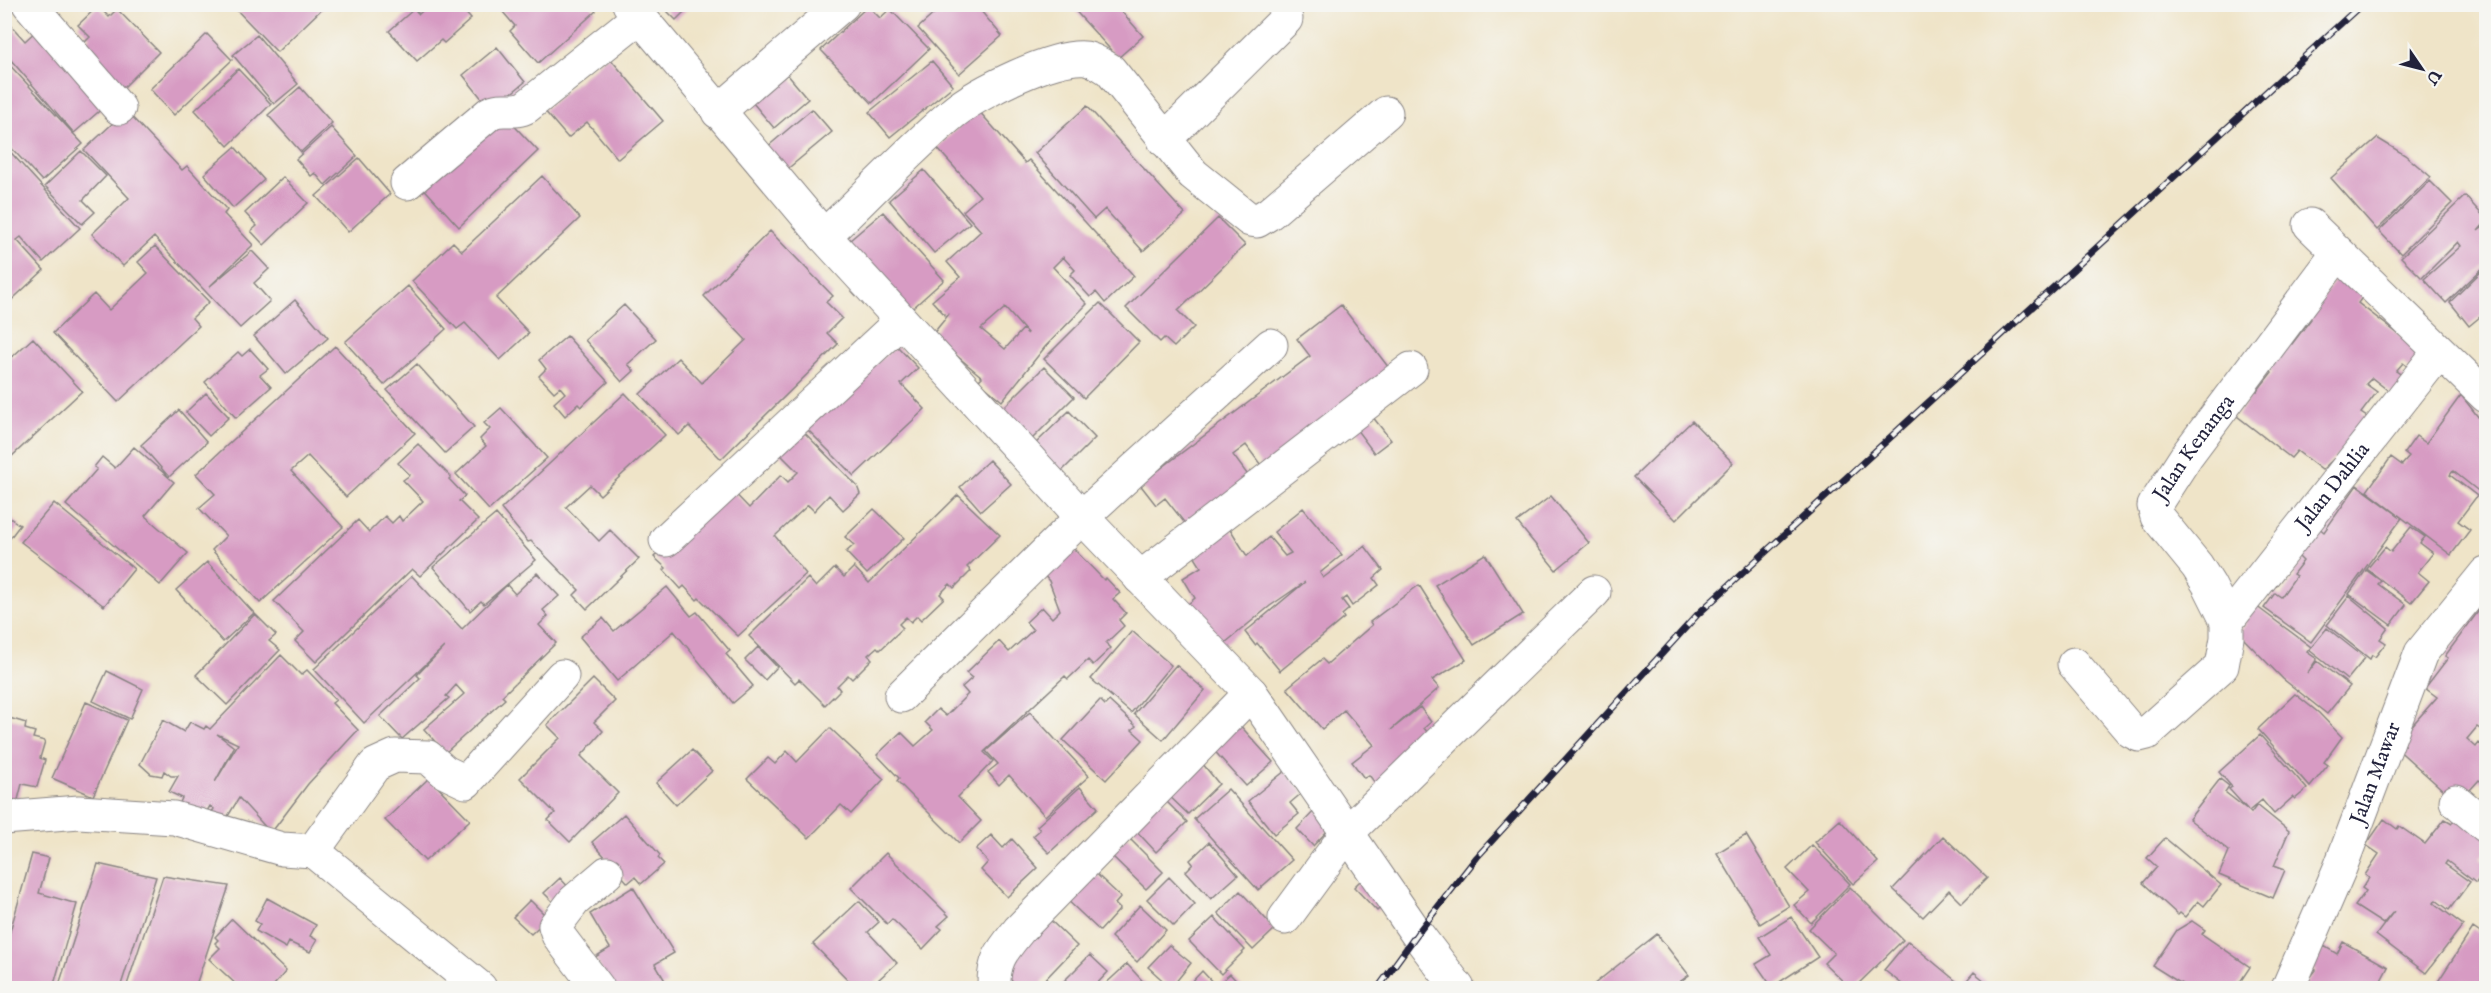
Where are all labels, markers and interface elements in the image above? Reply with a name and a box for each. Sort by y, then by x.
north arrow [2392,39,2452,99]
text: U [2420,64,2445,88]
street label: Jalan Kenanga [2146,389,2241,508]
street label: Jalan Dahlia [2288,436,2377,538]
street label: Jalan Mawar [2344,718,2407,830]

